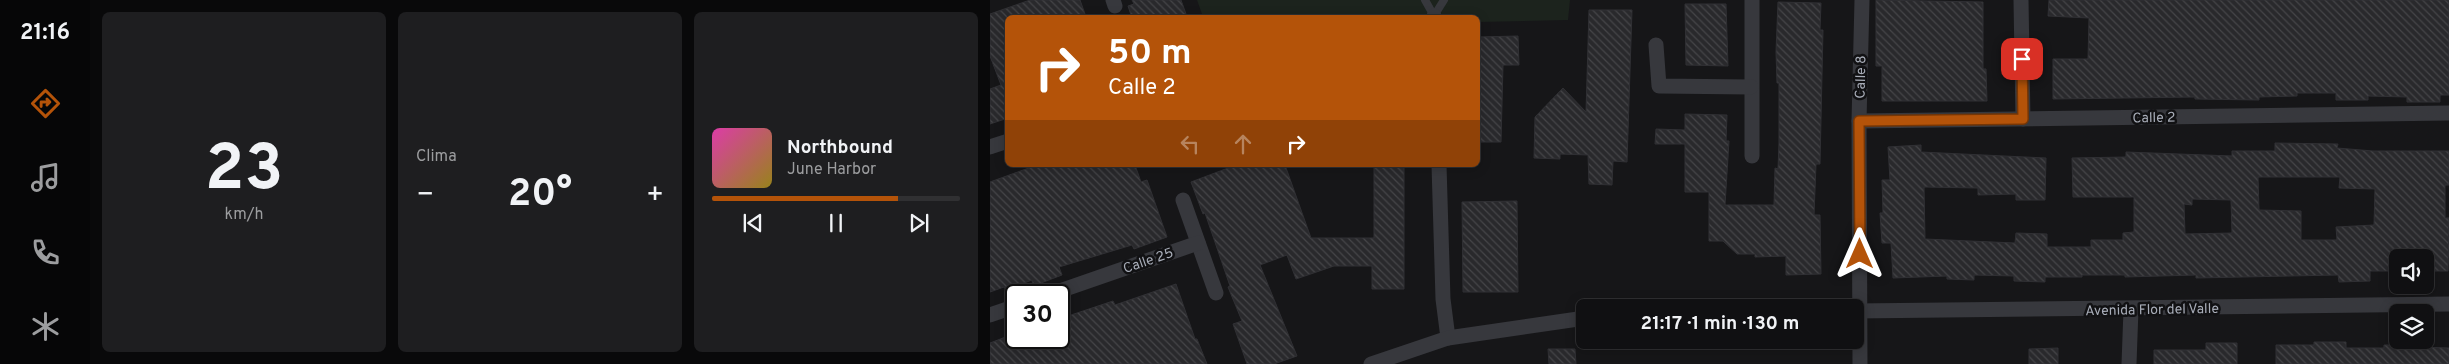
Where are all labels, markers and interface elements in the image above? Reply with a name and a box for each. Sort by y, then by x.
text: 21:16 [20,20,70,47]
text: 50 m [1108,32,1192,76]
icon: right [1025,35,1090,100]
pin [2001,38,2043,80]
icon: arrive [2008,45,2036,73]
street label: Calle 8 [1853,55,1870,99]
text: Calle 2 [1108,75,1176,102]
icon: directions [28,86,63,121]
street label: Calle 2 [2132,110,2176,127]
icon: left [1176,130,1204,158]
icon: ahead [1229,130,1257,158]
icon: right [1282,130,1310,158]
text: 23 [205,131,283,213]
text: Northbound [787,136,893,160]
text: Clima [416,147,457,167]
icon: music [28,160,63,195]
text: June Harbor [787,160,876,180]
text: 20° [508,171,572,220]
text: − [416,178,434,214]
text: + [646,178,664,214]
text: km/h [225,205,263,225]
icon: previous [739,209,767,237]
icon: pause [822,209,850,237]
icon: next [905,209,933,237]
position arrow [1833,227,1885,279]
icon: phone [28,235,63,270]
street label: Calle 25 [1121,245,1176,278]
map controls [2389,249,2434,349]
button: sound [2389,249,2434,294]
speed limit sign: 30 [1005,284,1070,349]
street label: Avenida Flor del Valle [2085,301,2219,320]
button: layers [2389,304,2434,349]
icon: climate [28,309,63,344]
text: 21:17 · 1 min · 130 m [1641,312,1799,336]

